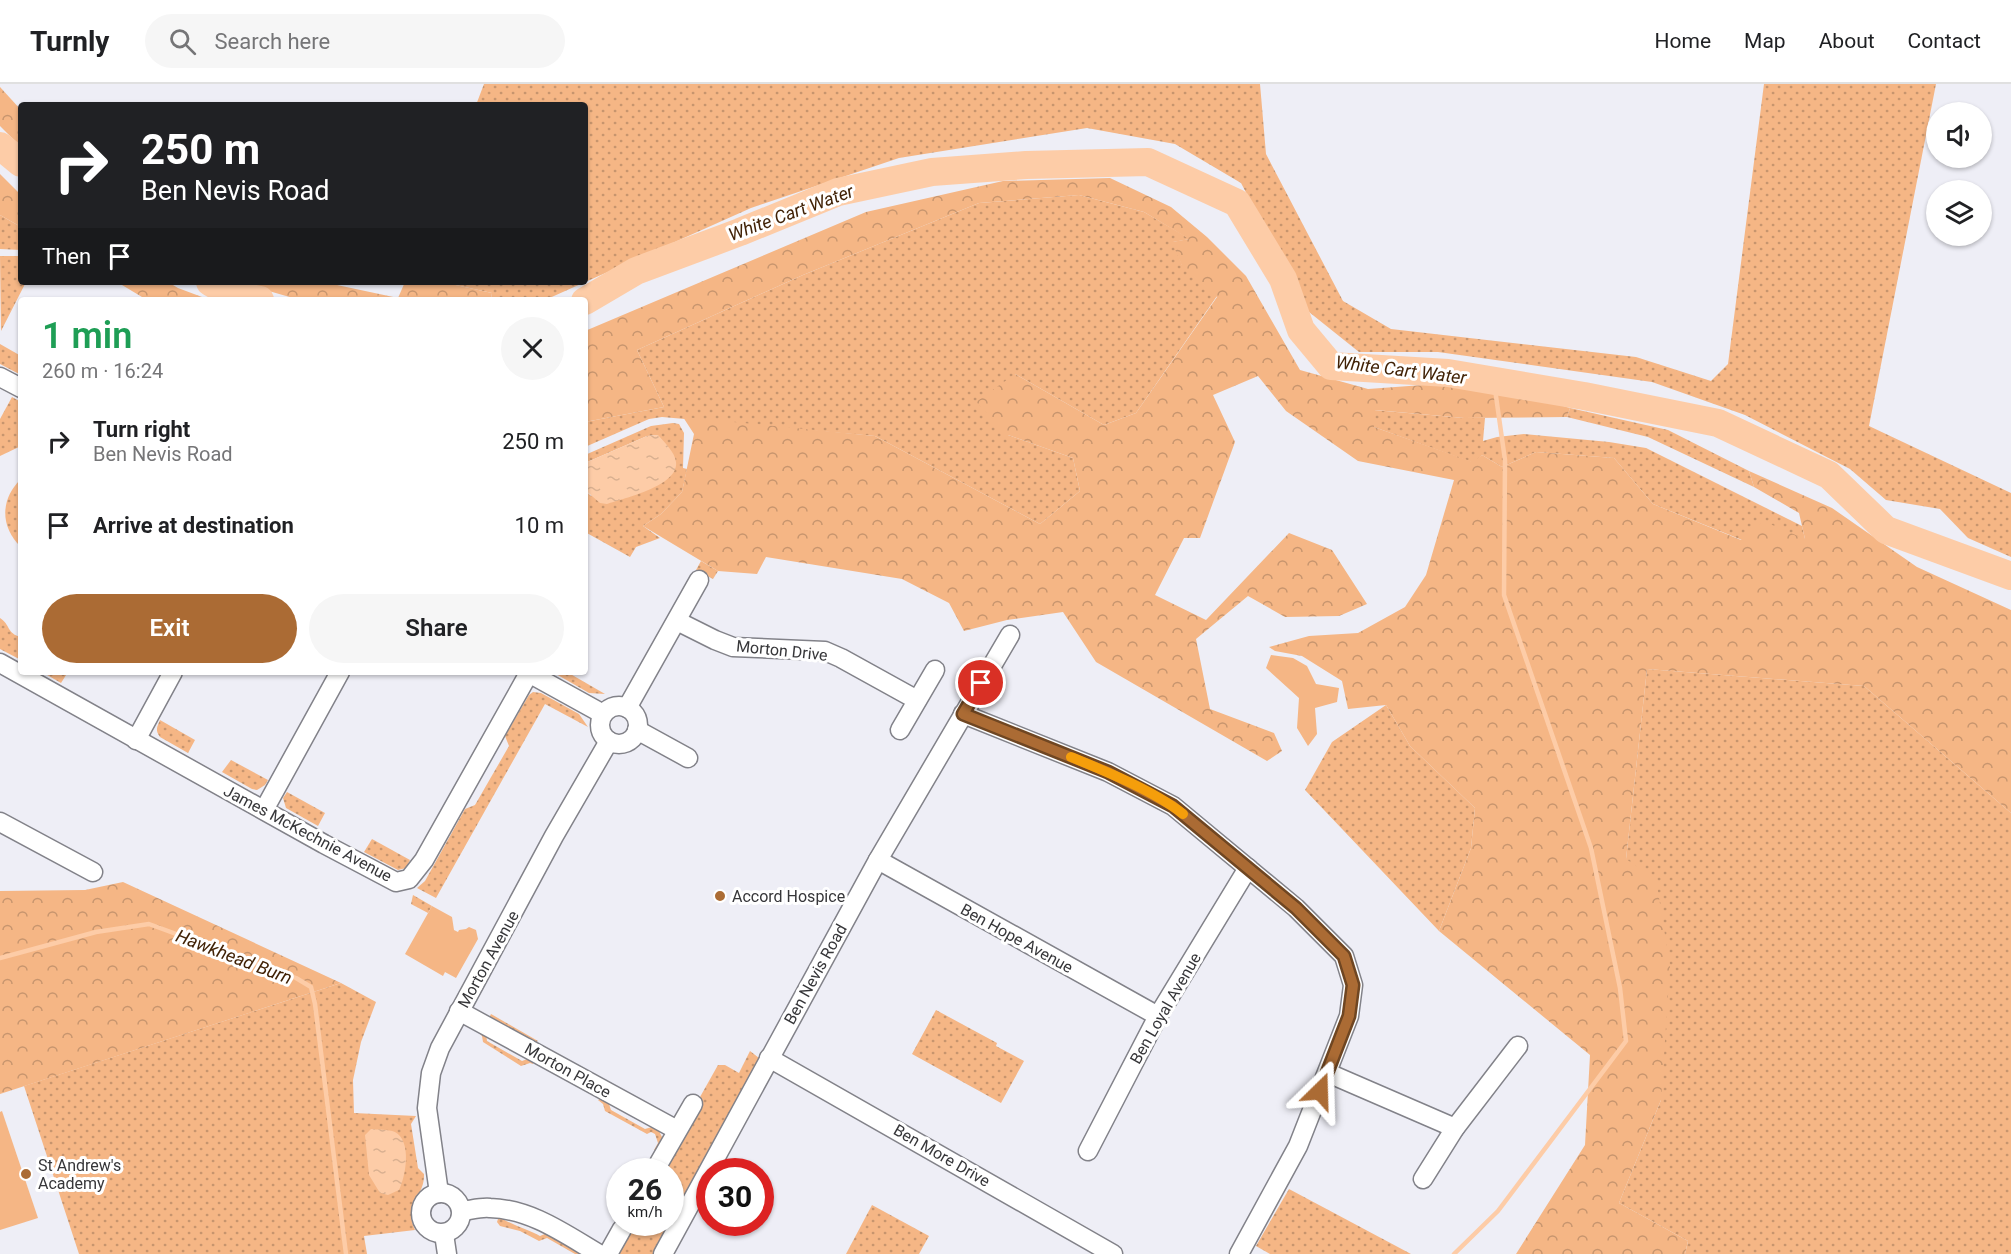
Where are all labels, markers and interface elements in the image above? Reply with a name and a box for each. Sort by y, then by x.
search box [145,14,565,68]
text: Turnly [30,25,109,58]
icon: search [166,25,199,58]
text: Search here [214,29,330,54]
text: Home [1655,29,1711,53]
text: Map [1744,29,1786,53]
text: About [1819,29,1875,53]
text: Contact [1908,29,1981,53]
map controls [1926,102,1992,246]
button: sound [1926,102,1992,168]
text: 250 m [141,125,260,174]
icon: right [42,126,120,204]
text: Ben Nevis Road [141,175,329,207]
water label: White Cart Water [725,180,857,245]
button: layers [1926,180,1992,246]
icon: arrive [103,240,136,273]
text: Then [42,244,91,269]
text: 1 min [42,315,132,357]
button: close [501,317,564,380]
water label: White Cart Water [1334,351,1469,388]
text: 260 m · 16:24 [42,359,163,383]
text: Turn right [93,417,190,442]
icon: right [42,425,75,458]
text: 250 m [502,429,564,454]
text: Ben Nevis Road [93,442,233,466]
icon: arrive [42,509,75,542]
text: Arrive at destination [93,513,294,538]
text: 10 m [515,513,564,538]
button: Exit [42,594,297,663]
button: Share [309,594,564,663]
street label: Morton Drive [735,636,829,665]
pin [955,657,1006,708]
icon: arrive [964,666,997,699]
street label: James McKechnie Avenue [220,781,395,886]
place label: Accord Hospice [732,887,845,906]
marker: Accord Hospice [713,889,727,903]
street label: Ben Hope Avenue [957,900,1076,977]
street label: Morton Avenue [454,907,523,1011]
street label: Ben Nevis Road [780,921,851,1028]
water label: Hawkhead Burn [173,925,295,988]
street label: Ben Loyal Avenue [1126,949,1205,1067]
street label: Morton Place [521,1039,614,1102]
position arrow [1288,1059,1352,1123]
street label: Ben More Drive [890,1120,993,1191]
place label: St Andrew's Academy [38,1156,121,1193]
speed limit sign: 30 [696,1158,774,1236]
marker: St Andrew's Academy [19,1167,33,1181]
text: 26 [628,1172,662,1207]
text: km/h [627,1203,663,1221]

